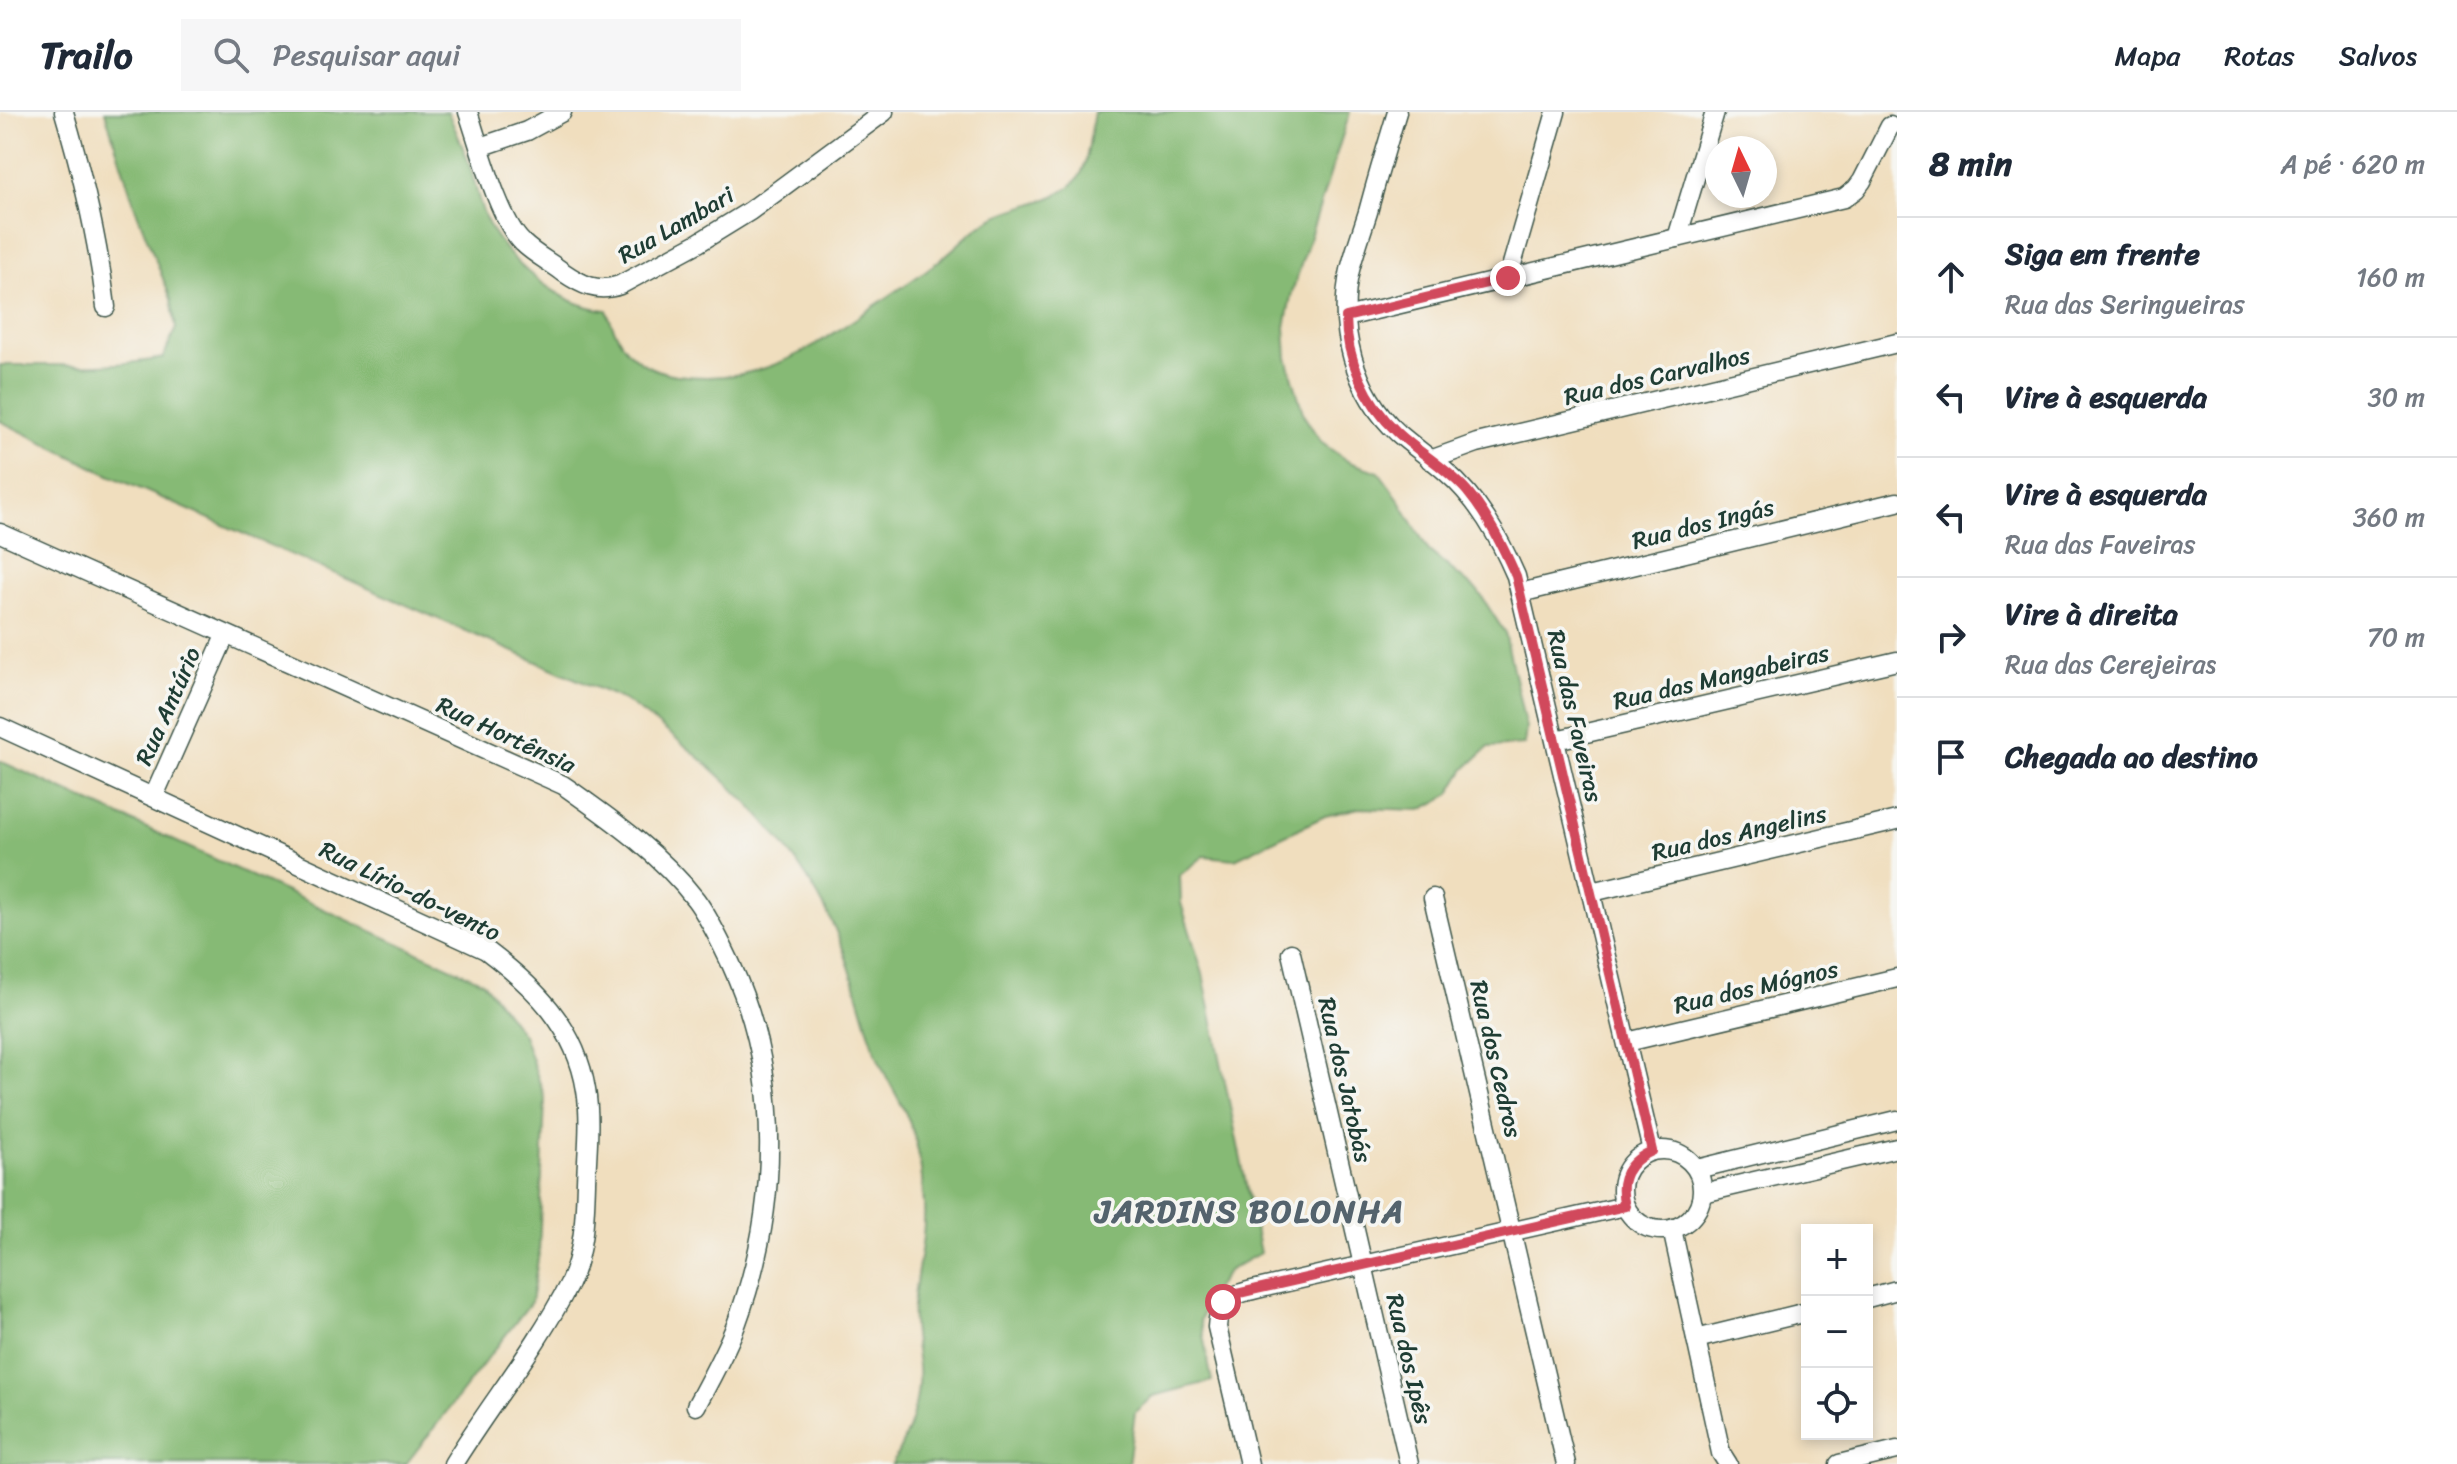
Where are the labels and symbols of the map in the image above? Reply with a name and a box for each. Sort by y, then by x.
north arrow [1705,136,1777,208]
street label: Rua Lambari [610,174,743,275]
route end [1490,260,1526,296]
street label: Rua dos Carvalhos [1560,334,1755,418]
street label: Rua dos Ingás [1627,486,1779,562]
street label: Rua das Faveiras [1535,626,1615,806]
street label: Rua das Mangabeiras [1609,632,1834,722]
street label: Rua Antúrio [123,640,213,772]
street label: Rua Hortênsia [429,684,584,786]
street label: Rua dos Angelins [1647,792,1832,874]
street label: Rua Lírio-do-vento [312,829,508,953]
street label: Rua dos Mógnos [1670,948,1842,1026]
street label: Rua dos Cedros [1457,976,1535,1142]
street label: Rua dos Jatobás [1306,993,1384,1167]
district label: JARDINS BOLONHA [1093,1183,1405,1240]
route start [1205,1284,1241,1320]
street label: Rua dos Ipês [1374,1289,1445,1429]

